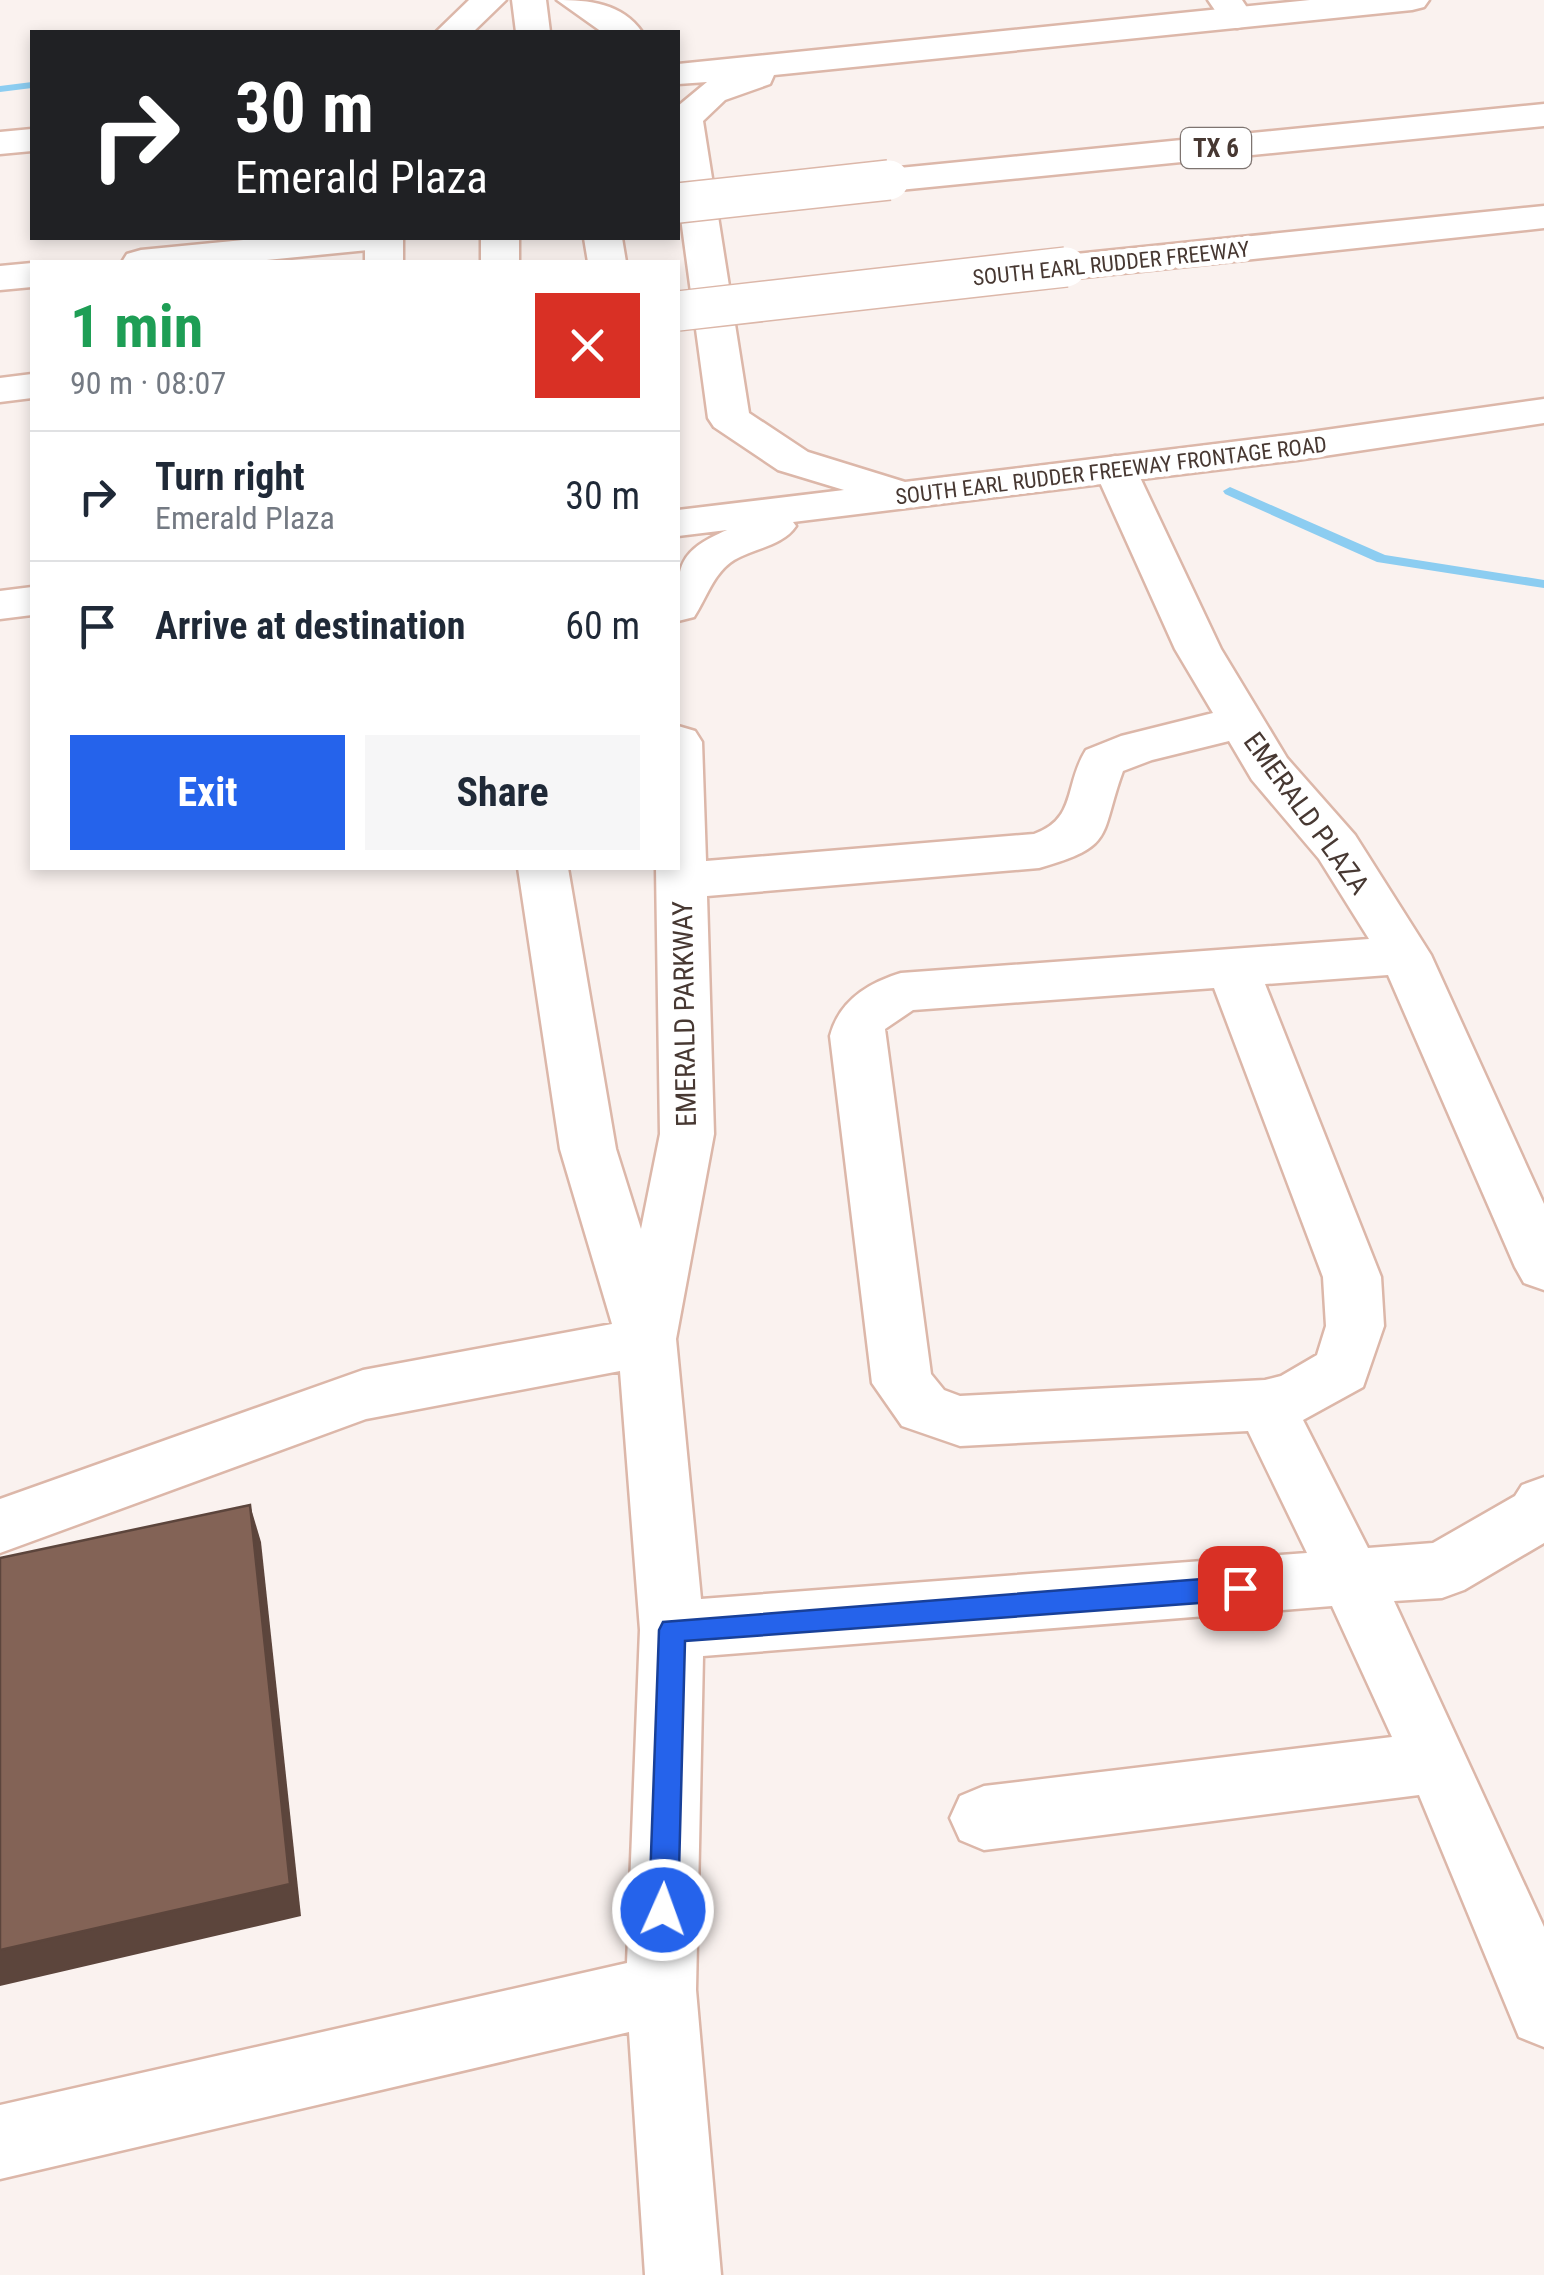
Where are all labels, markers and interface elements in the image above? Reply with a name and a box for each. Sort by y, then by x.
text: 30 m [235,67,374,149]
icon: right [70,70,200,200]
road number: TX 6 [1181,128,1251,168]
text: Emerald Plaza [235,151,488,204]
street label: SOUTH EARL RUDDER FREEWAY [971,236,1251,290]
text: 1 min [70,291,203,362]
button: close [535,293,640,398]
text: 90 m · 08:07 [70,364,226,402]
street label: SOUTH EARL RUDDER FREEWAY FRONTAGE ROAD [894,432,1328,509]
text: Turn right [155,455,305,499]
icon: right [70,469,125,524]
text: 30 m [565,474,640,518]
text: Emerald Plaza [155,499,335,537]
icon: arrive [70,599,125,654]
text: Arrive at destination [155,604,465,648]
text: 60 m [565,604,640,648]
street label: EMERALD PLAZA [1237,726,1376,901]
button: Exit [70,735,345,850]
button: Share [365,735,640,850]
street label: EMERALD PARKWAY [666,900,703,1127]
pin [1198,1546,1283,1631]
icon: arrive [1213,1561,1268,1616]
position arrow [611,1858,715,1962]

